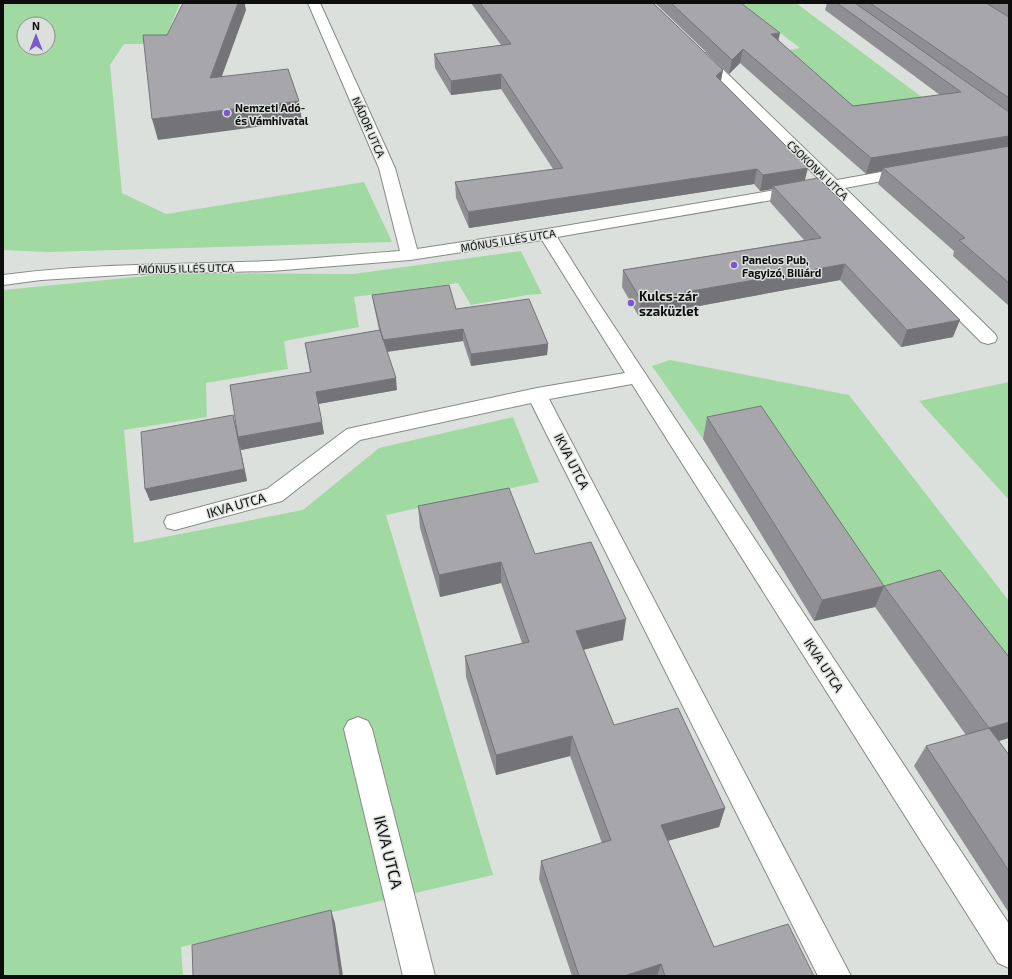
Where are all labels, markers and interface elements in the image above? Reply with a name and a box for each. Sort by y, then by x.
north arrow [16,16,56,56]
text: N [32,19,40,32]
street label: NÁDOR UTCA [350,95,388,160]
place label: Nemzeti Adó- és Vámhivatal [235,101,309,127]
marker: Nemzeti Adó- és Vámhivatal [222,108,232,118]
street label: CSOKONAI UTCA [785,138,851,203]
street label: MÓNUS ILLÉS UTCA [459,226,557,254]
place label: Panelos Pub, Fagyizó, Biliárd [742,253,821,280]
marker: Panelos Pub, Fagyizó, Biliárd [729,260,739,270]
street label: MÓNUS ILLÉS UTCA [138,261,234,275]
place label: Kulcs-zár szaküzlet [639,288,700,319]
marker: Kulcs-zár szaküzlet [626,298,636,308]
street label: IKVA UTCA [551,430,593,492]
street label: IKVA UTCA [205,489,267,521]
street label: IKVA UTCA [801,635,847,695]
street label: IKVA UTCA [371,813,407,891]

